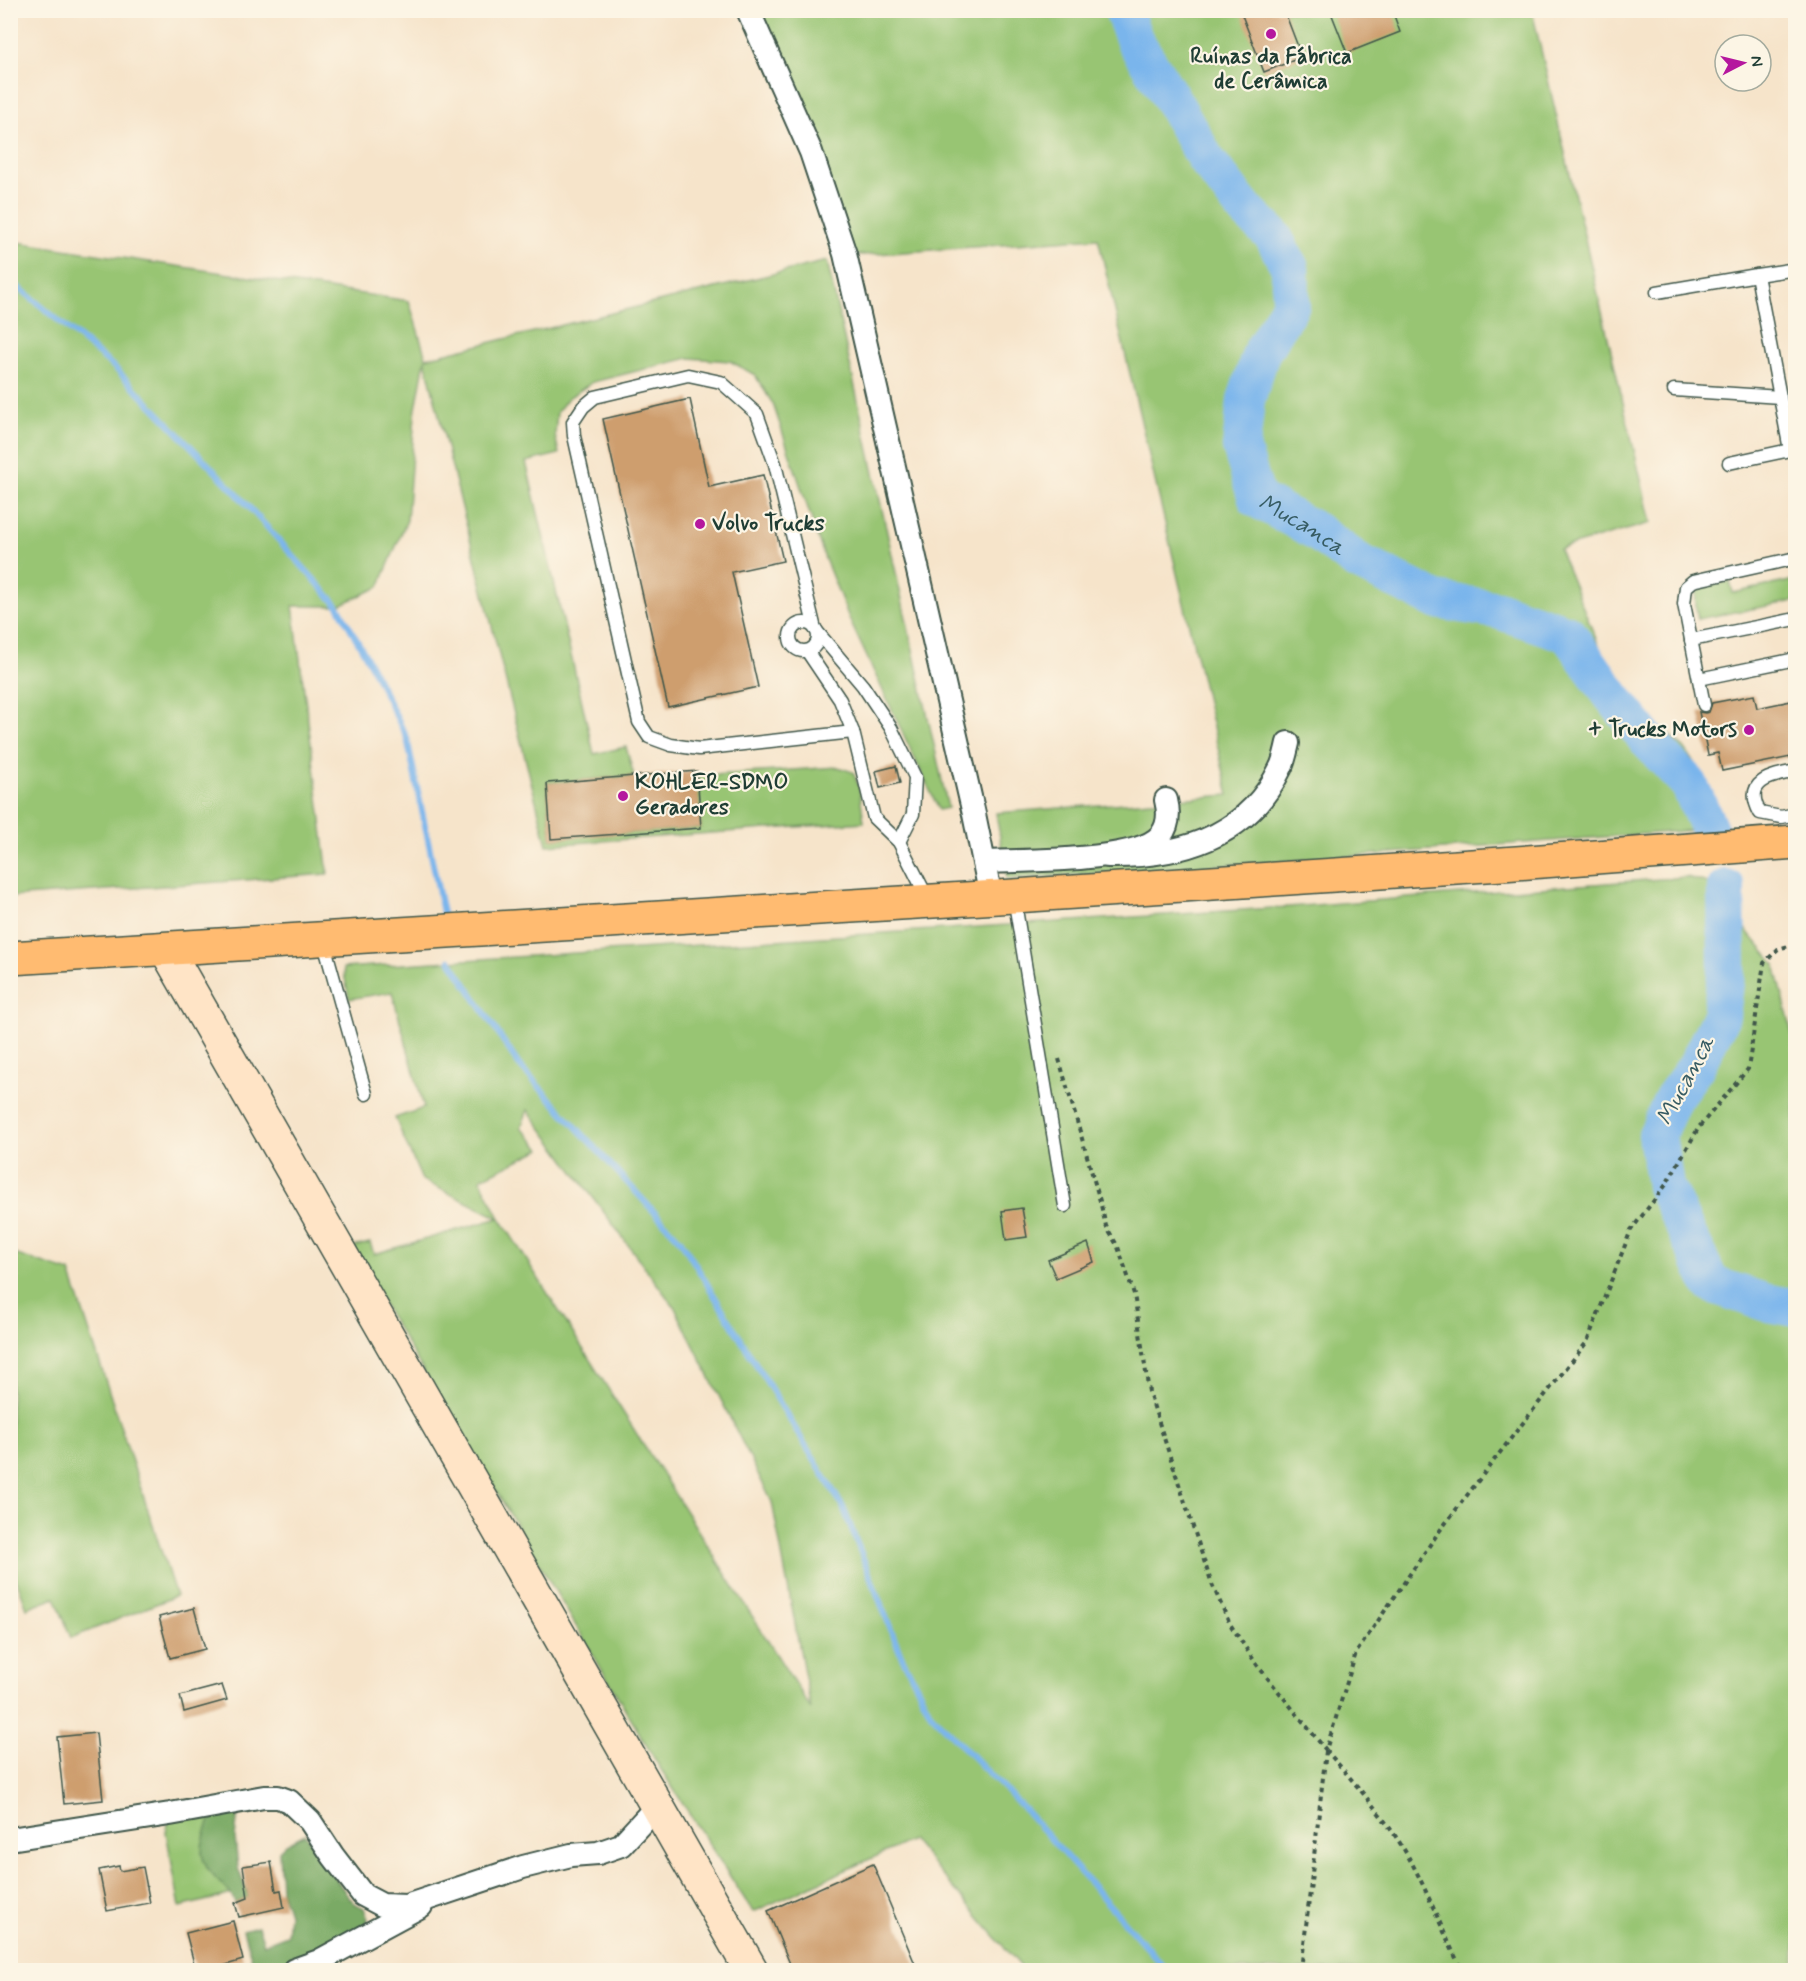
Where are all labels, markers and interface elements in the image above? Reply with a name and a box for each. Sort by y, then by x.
marker: Ruínas da Fábrica de Cerâmica [1264,27,1278,41]
north arrow [1713,33,1773,93]
place label: Ruínas da Fábrica de Cerâmica [1190,43,1352,96]
text: N [1745,55,1767,68]
water label: Mucanca [1253,487,1353,564]
place label: Volvo Trucks [712,510,825,538]
marker: Volvo Trucks [693,517,707,531]
place label: + Trucks Motors [1587,716,1737,744]
marker: + Trucks Motors [1742,723,1756,737]
place label: KOHLER-SDMO Geradores [635,769,788,822]
marker: KOHLER-SDMO Geradores [616,789,630,803]
water label: Mucanca [1650,1030,1723,1131]

